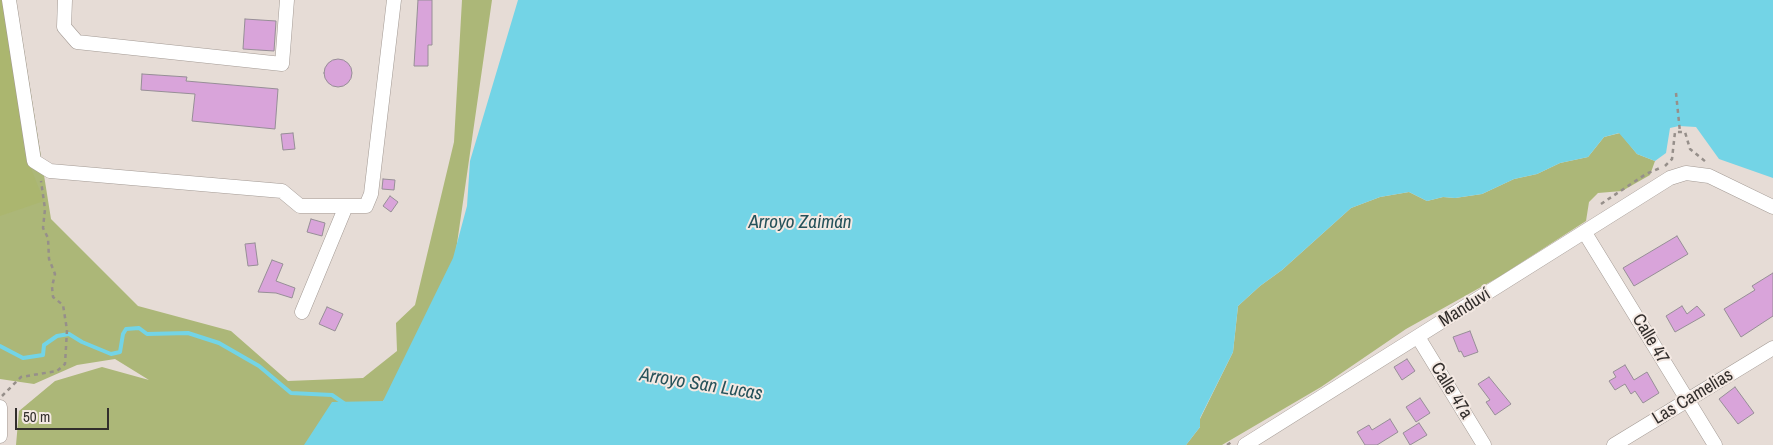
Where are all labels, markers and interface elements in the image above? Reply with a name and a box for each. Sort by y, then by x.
water label: Arroyo Zaimán [748,212,852,234]
street label: Manduví [1435,284,1495,332]
street label: Calle 47 [1627,310,1673,368]
street label: Calle 47a [1425,359,1477,423]
water label: Arroyo San Lucas [638,364,764,406]
street label: Las Camelias [1649,365,1737,429]
scale bar [18,398,111,430]
text: 50 m [23,406,50,427]

